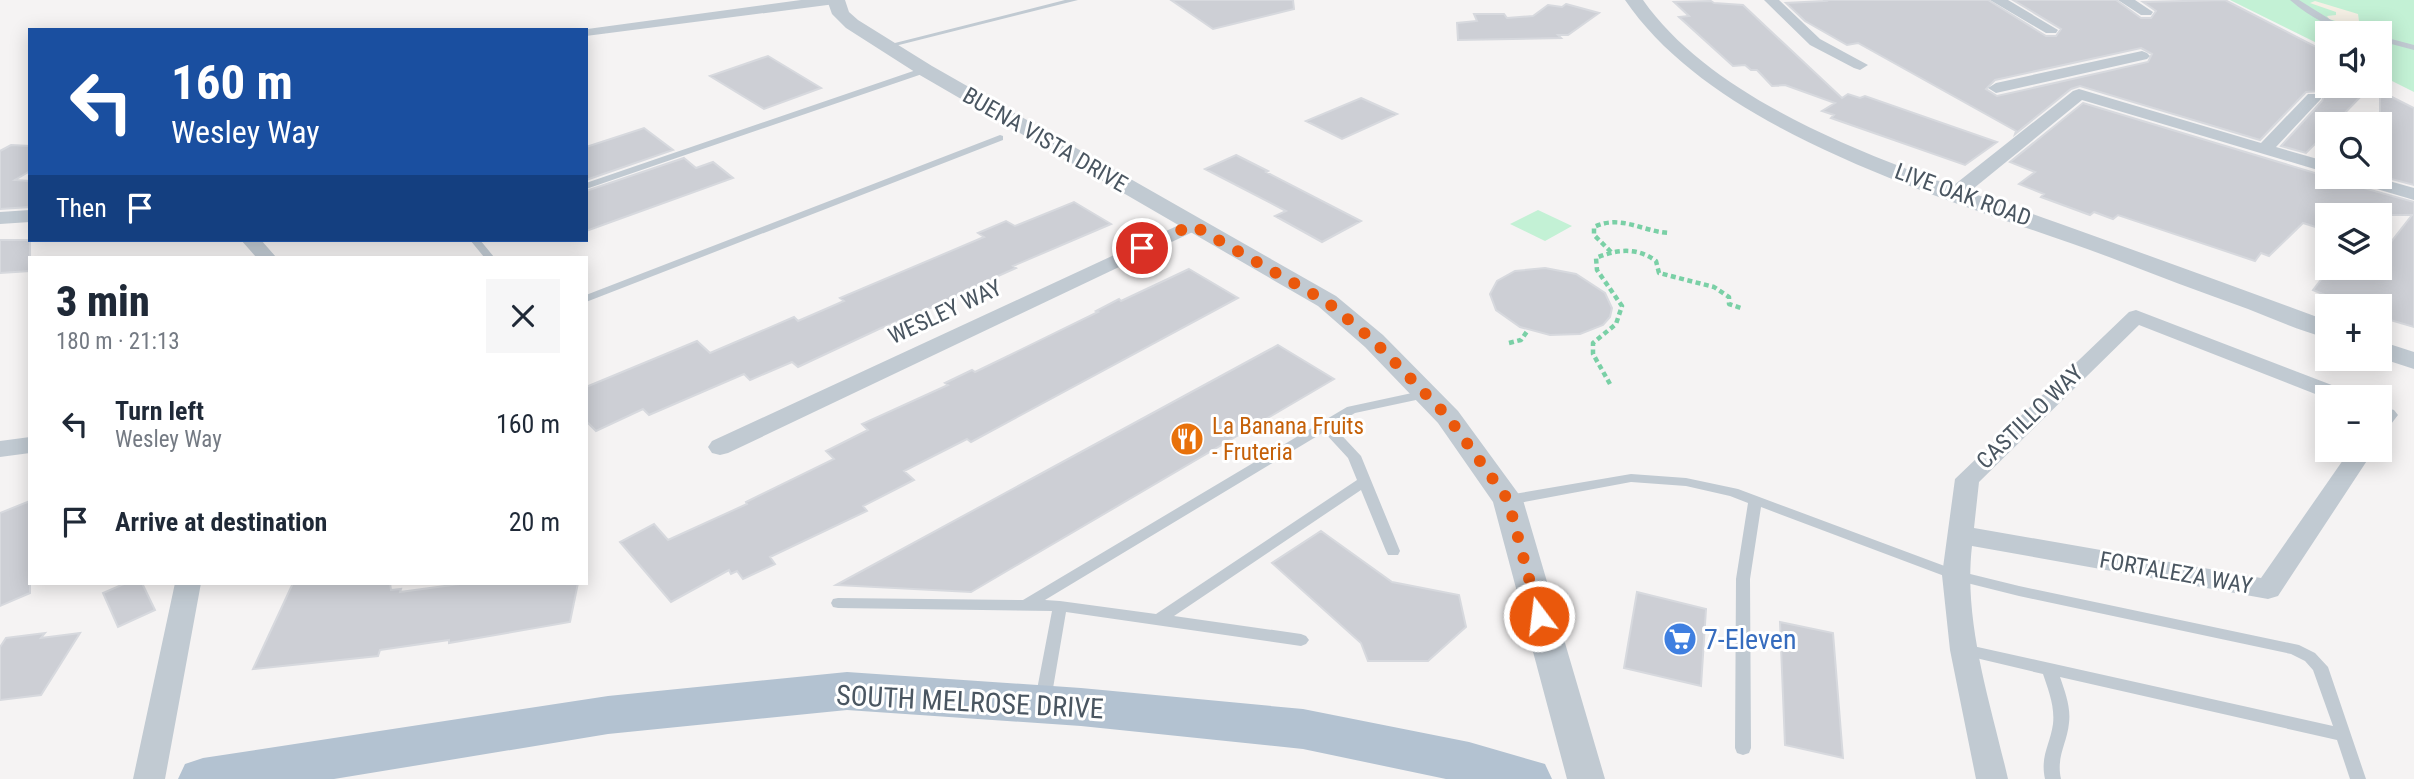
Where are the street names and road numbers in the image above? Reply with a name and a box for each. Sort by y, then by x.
street label: BUENA VISTA DRIVE [958,82,1132,198]
street label: LIVE OAK ROAD [1891,158,2035,232]
street label: WESLEY WAY [884,274,1006,350]
street label: CASTILLO WAY [1971,360,2089,474]
street label: FORTALEZA WAY [2097,546,2255,600]
street label: SOUTH MELROSE DRIVE [835,679,1105,725]

